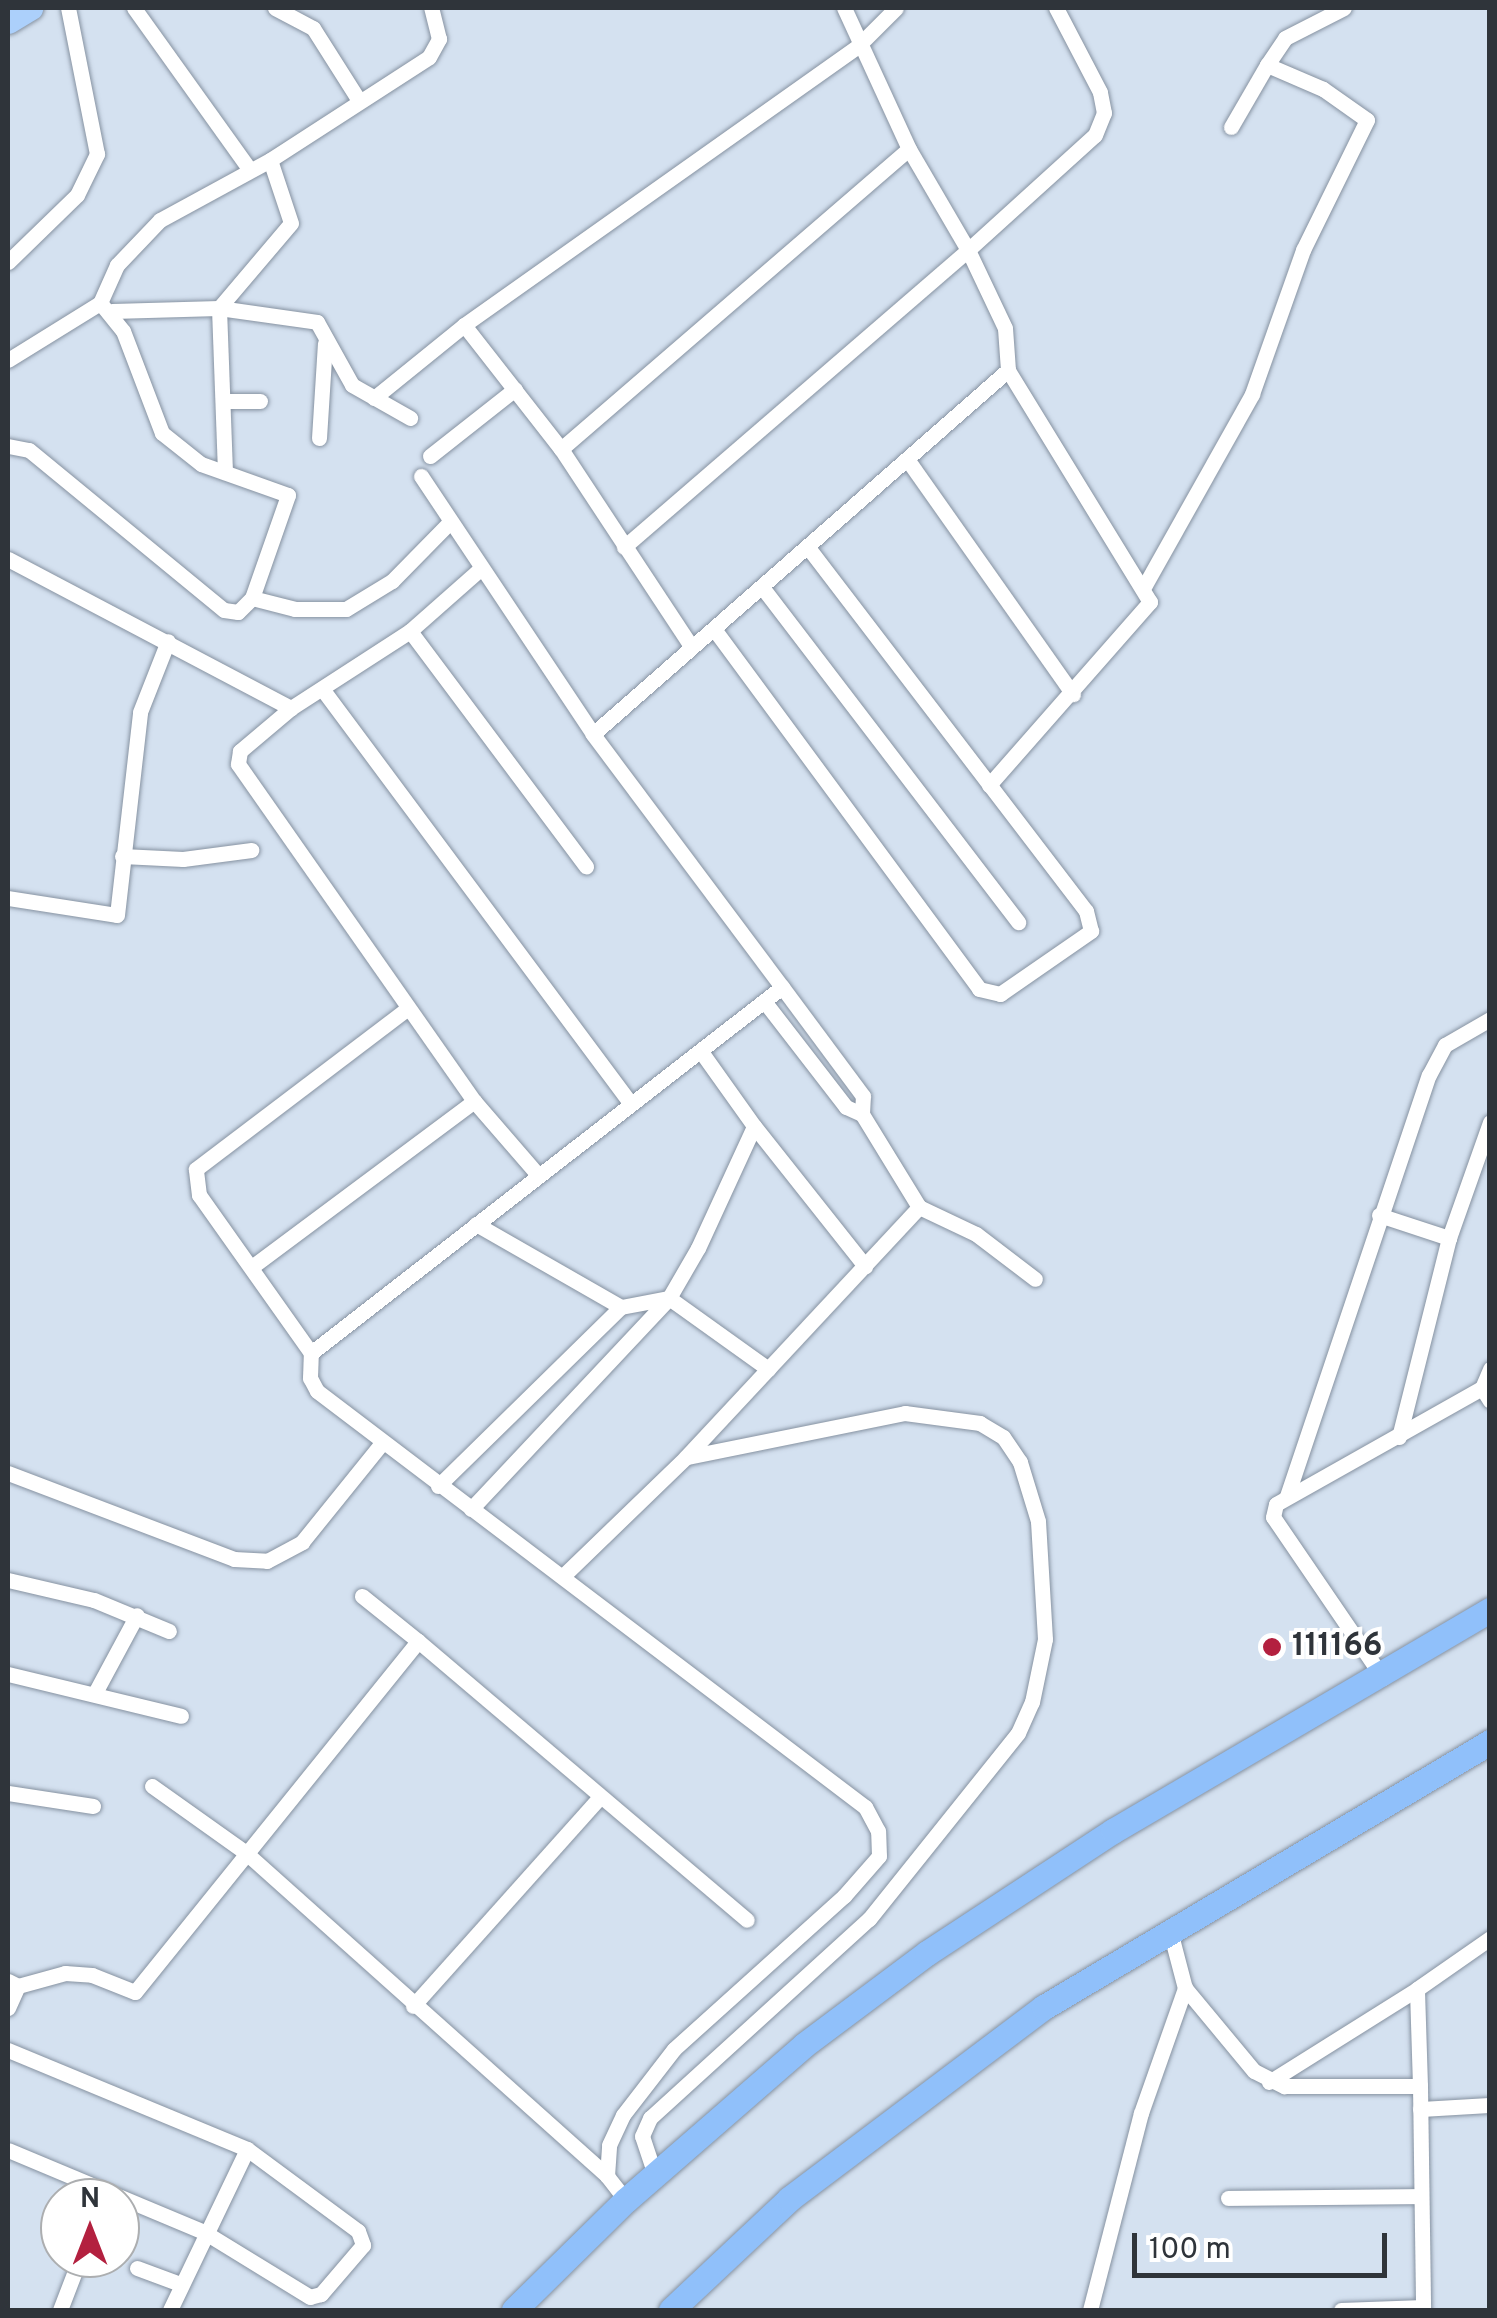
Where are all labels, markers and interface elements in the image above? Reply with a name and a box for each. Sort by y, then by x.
place label: 111166 [1292,1628,1383,1666]
marker: 111166 [1261,1636,1283,1658]
north arrow [40,2178,140,2278]
text: N [80,2182,100,2218]
scale bar [1137,2213,1392,2275]
text: 100 m [1149,2232,1231,2269]

